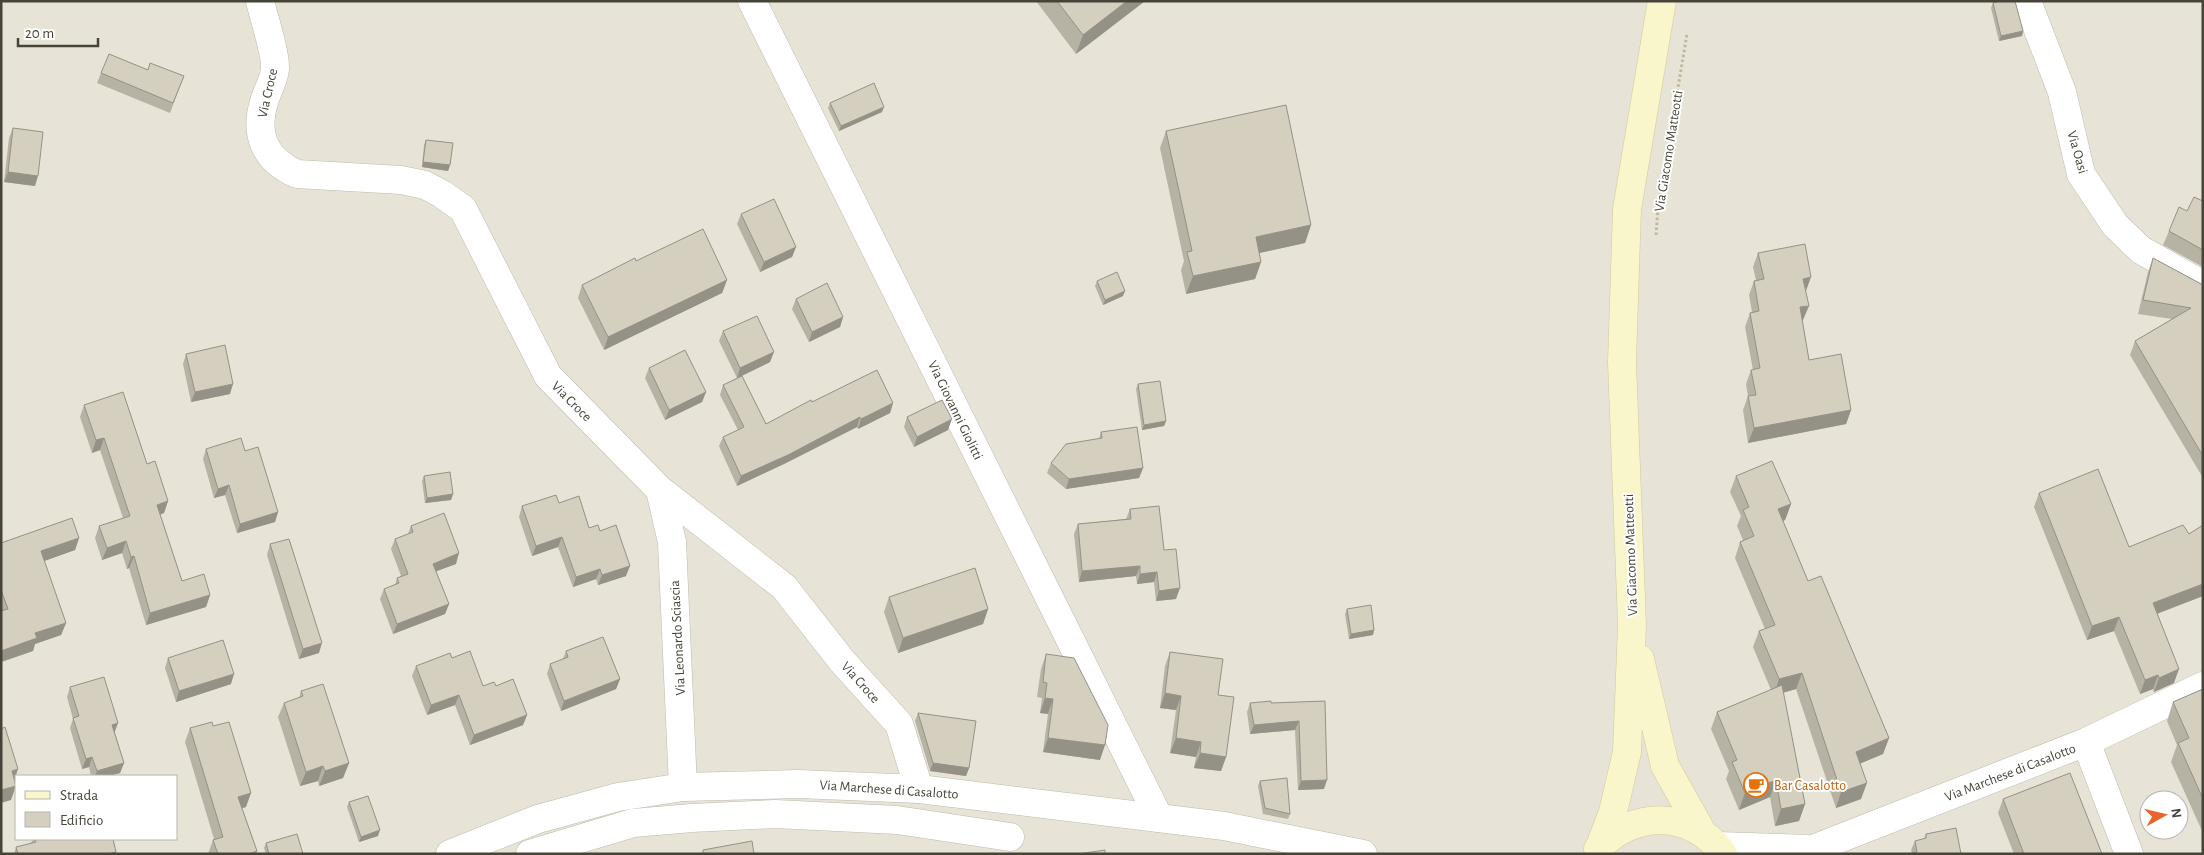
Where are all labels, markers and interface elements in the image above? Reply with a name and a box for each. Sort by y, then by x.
scale bar [18,15,98,47]
text: 20 m [25,26,54,41]
street label: Via Croce [255,67,280,119]
street label: Via Giacomo Matteotti [1652,90,1685,213]
street label: Via Oasi [2064,129,2090,175]
street label: Via Giovanni Giolitti [925,359,985,462]
street label: Via Croce [549,379,594,424]
street label: Via Giacomo Matteotti [1622,493,1640,616]
street label: Via Leonardo Sciascia [668,579,688,696]
street label: Via Croce [838,659,882,706]
street label: Via Marchese di Casalotto [1943,741,2078,804]
cafe icon: Bar Casalotto [1743,772,1769,798]
legend [15,775,178,840]
street label: Via Marchese di Casalotto [819,778,959,802]
place label: Bar Casalotto [1774,779,1846,793]
text: Strada [60,788,98,803]
north arrow [2139,790,2189,840]
text: N [2168,808,2183,819]
text: Edificio [60,813,103,828]

